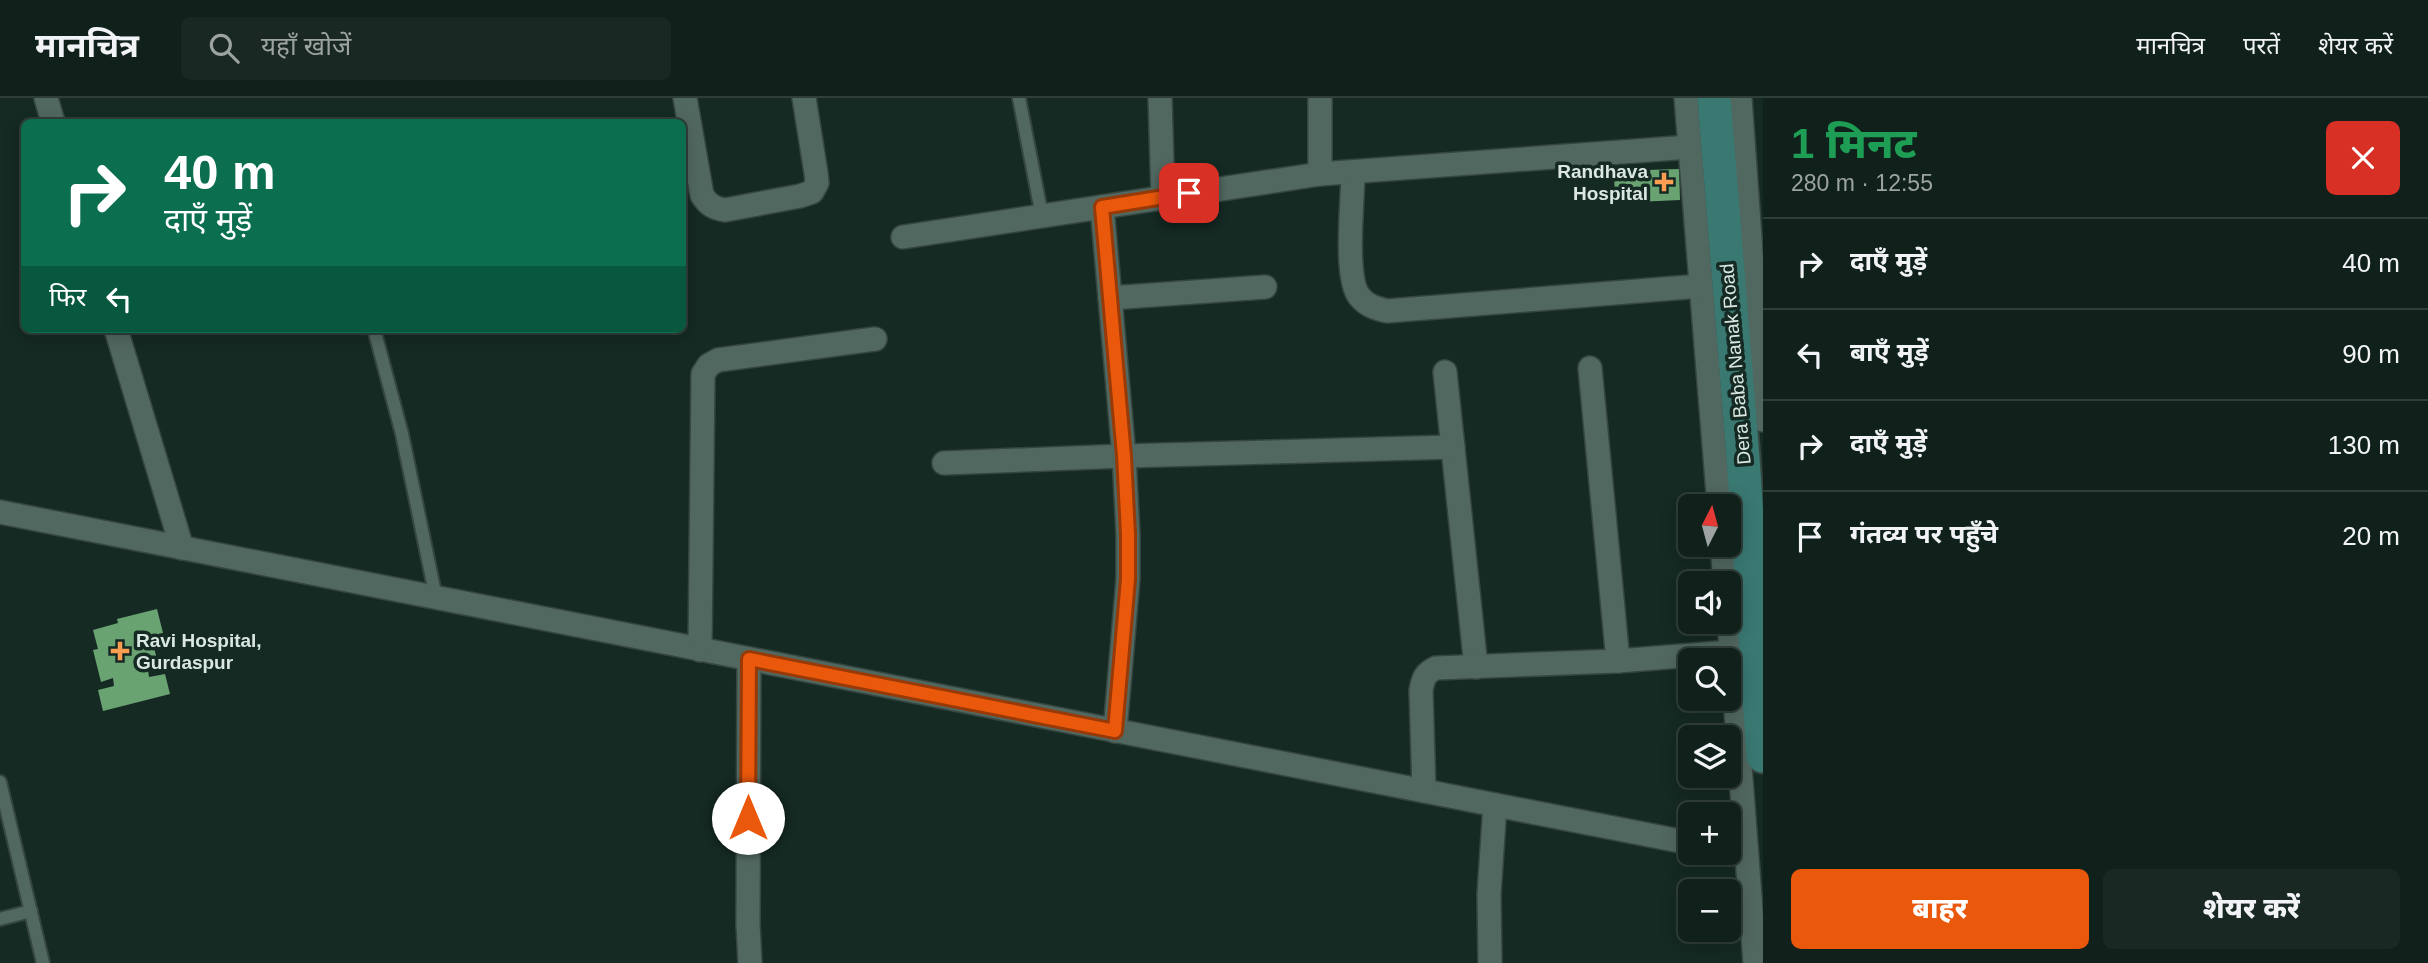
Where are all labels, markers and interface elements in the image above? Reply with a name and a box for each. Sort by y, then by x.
search box [181,17,671,80]
text: मानचित्र [35,27,139,64]
icon: search [205,29,243,67]
text: यहाँ खोजें [261,31,351,61]
text: मानचित्र [2136,32,2205,59]
text: परतें [2243,32,2280,59]
text: शेयर करें [2318,32,2393,59]
text: 1 मिनट [1791,120,1916,167]
button: close [2326,121,2400,195]
text: 40 m [164,145,276,199]
icon: right [49,147,140,238]
place label: Randhava Hospital [1557,161,1648,204]
pin [1159,163,1219,223]
text: 280 m · 12:55 [1791,170,1933,196]
marker: Randhava Hospital [1654,172,1674,192]
icon: arrive [1170,174,1208,212]
text: दाएँ मुड़ें [164,202,252,238]
icon: right [1791,245,1829,283]
text: दाएँ मुड़ें [1850,246,1927,276]
text: 40 m [2342,248,2400,278]
street label: Dera Baba Nanak Road [1716,263,1755,465]
icon: left [100,280,138,318]
text: फिर [49,282,86,312]
icon: left [1791,336,1829,374]
text: बाएँ मुड़ें [1850,337,1929,367]
text: 90 m [2342,339,2400,369]
icon: right [1791,427,1829,465]
text: दाएँ मुड़ें [1850,428,1927,458]
text: 130 m [2328,430,2400,460]
north arrow [1678,494,1741,556]
map controls [1678,494,1741,942]
icon: arrive [1791,518,1829,556]
text: गंतव्य पर पहुँचे [1850,519,1998,549]
text: 20 m [2342,521,2400,551]
button: sound [1678,571,1741,634]
place label: Ravi Hospital, Gurdaspur [136,630,262,673]
marker: Ravi Hospital, Gurdaspur [110,641,130,661]
button: search [1678,648,1741,711]
button: layers [1678,725,1741,788]
position arrow [711,781,785,855]
button: + [1678,802,1741,865]
button: बाहर [1791,869,2089,949]
button: शेयर करें [2103,869,2400,949]
button: − [1678,879,1741,942]

